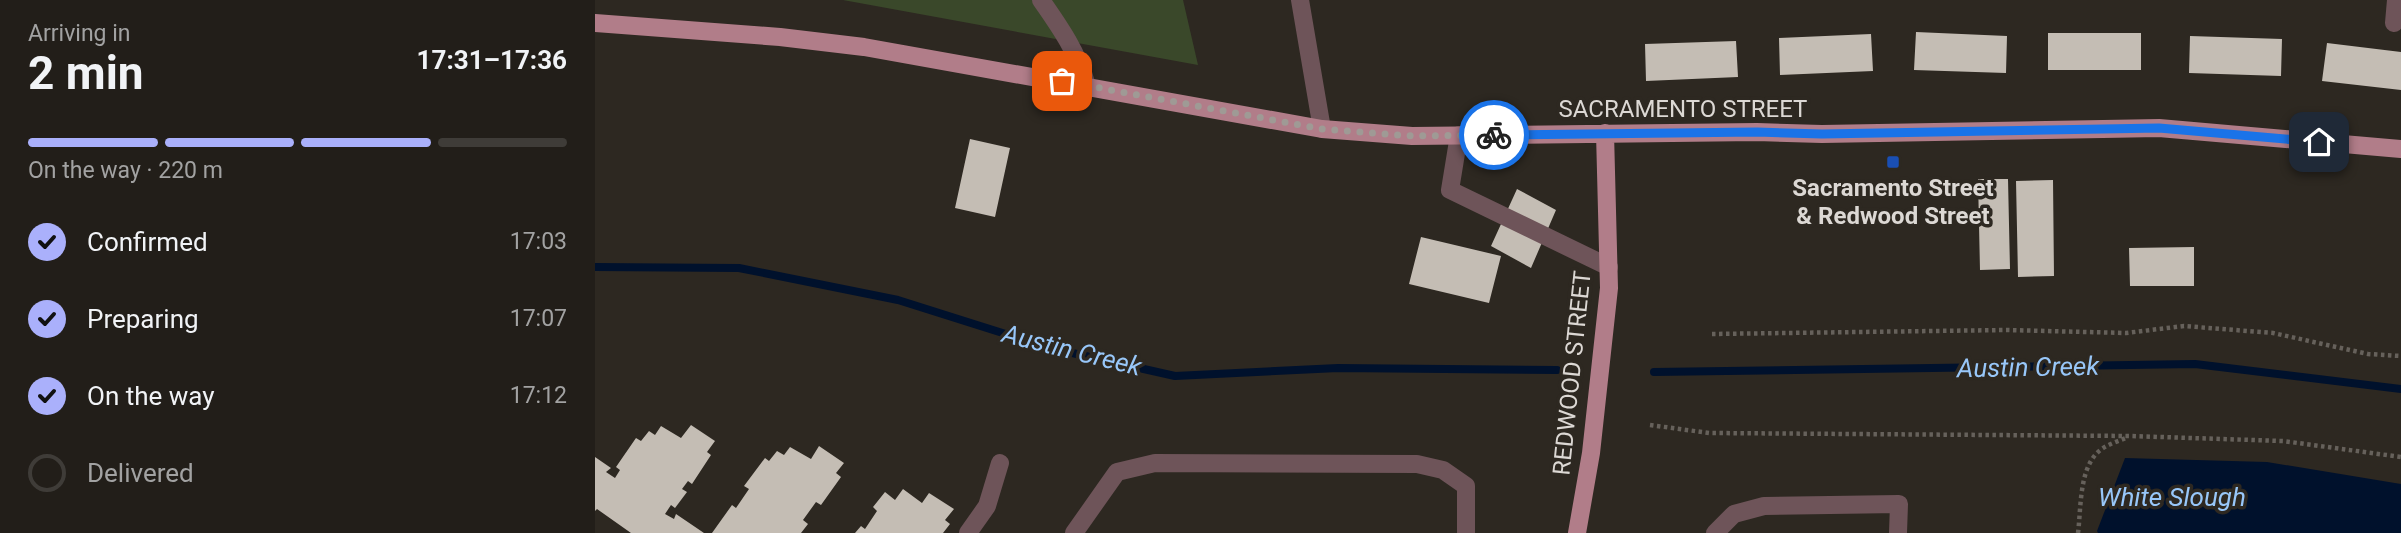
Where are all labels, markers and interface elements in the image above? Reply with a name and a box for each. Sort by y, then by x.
text: Arriving in [28,20,131,47]
text: 17:31–17:36 [417,45,567,75]
text: 2 min [28,46,144,100]
pin [1032,51,1092,111]
icon: bag [1043,62,1081,100]
street label: SACRAMENTO STREET [1559,95,1807,123]
courier [1459,100,1529,170]
pin [2289,112,2349,172]
icon: bike [1475,116,1513,154]
icon: home [2300,123,2338,161]
marker: Sacramento Street & Redwood Street [1885,154,1901,170]
text: On the way · 220 m [28,157,223,184]
place label: Sacramento Street & Redwood Street [1792,174,1994,230]
icon: check [28,223,66,261]
text: Confirmed [87,227,208,257]
text: 17:03 [510,228,567,255]
street label: REDWOOD STREET [1547,269,1597,477]
icon: check [28,300,66,338]
text: Preparing [87,304,199,334]
text: 17:07 [510,305,567,332]
water label: Austin Creek [997,318,1146,382]
water label: Austin Creek [1955,351,2101,383]
icon: check [28,377,66,415]
text: On the way [87,381,215,411]
text: 17:12 [510,382,567,409]
text: Delivered [87,458,194,488]
water label: White Slough [2098,482,2246,512]

